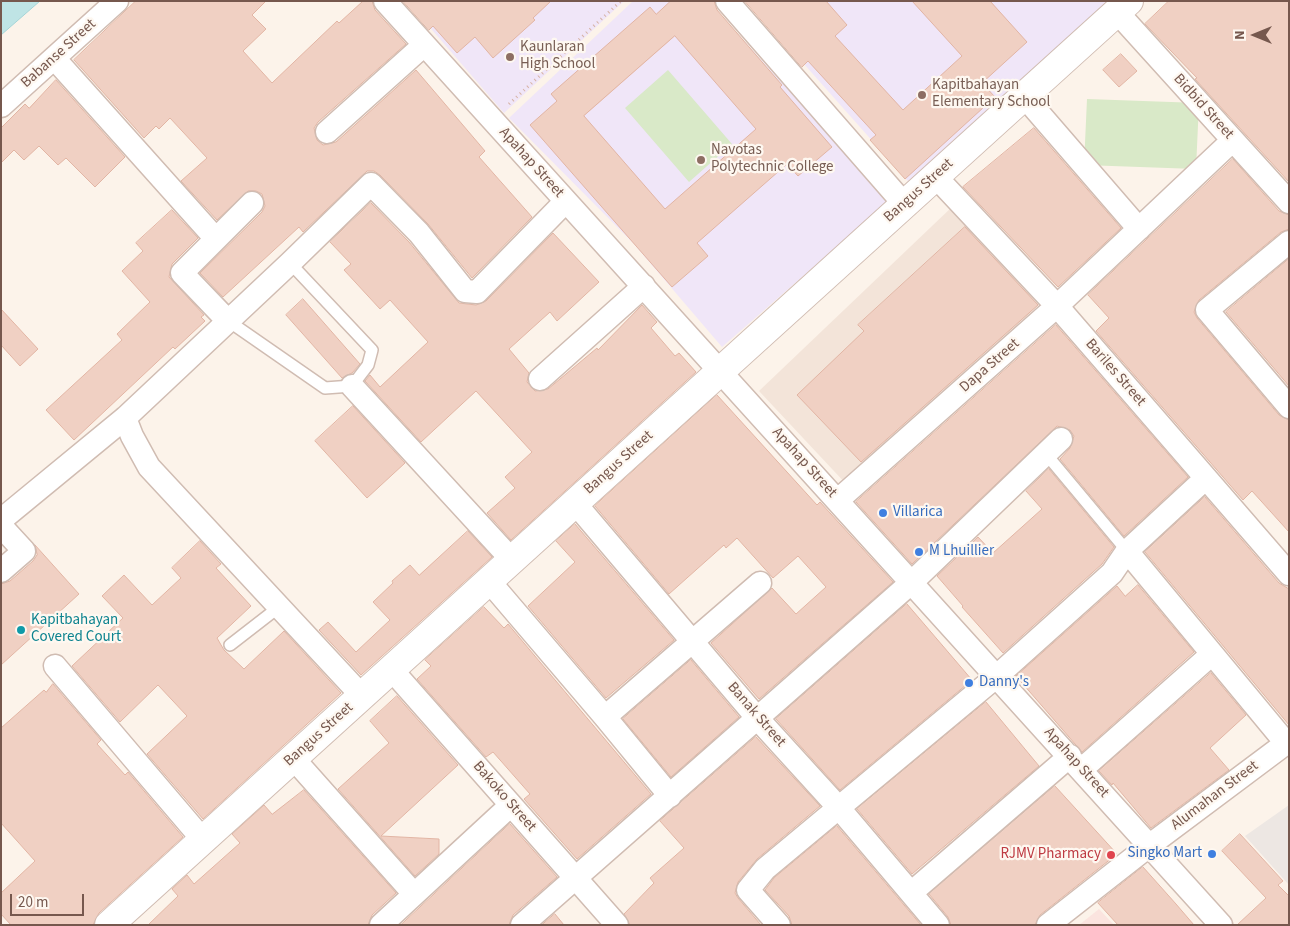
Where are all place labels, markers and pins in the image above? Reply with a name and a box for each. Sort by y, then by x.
place label: Kaunlaran High School [520,39,595,74]
marker: Kaunlaran High School [504,51,516,63]
place label: Kapitbahayan Elementary School [932,77,1050,112]
marker: Kapitbahayan Elementary School [916,89,928,101]
place label: Navotas Polytechnic College [711,142,834,177]
marker: Navotas Polytechnic College [695,154,707,166]
place label: Villarica [893,504,943,522]
marker: Villarica [877,507,889,519]
place label: M Lhuillier [929,543,994,561]
marker: M Lhuillier [913,546,925,558]
place label: Kapitbahayan Covered Court [31,612,121,647]
marker: Kapitbahayan Covered Court [15,624,27,636]
place label: Danny's [979,674,1029,692]
marker: Danny's [963,677,975,689]
place label: Singko Mart [1128,845,1202,863]
place label: RJMV Pharmacy [1001,846,1101,864]
marker: Singko Mart [1206,848,1218,860]
marker: RJMV Pharmacy [1105,849,1117,861]

